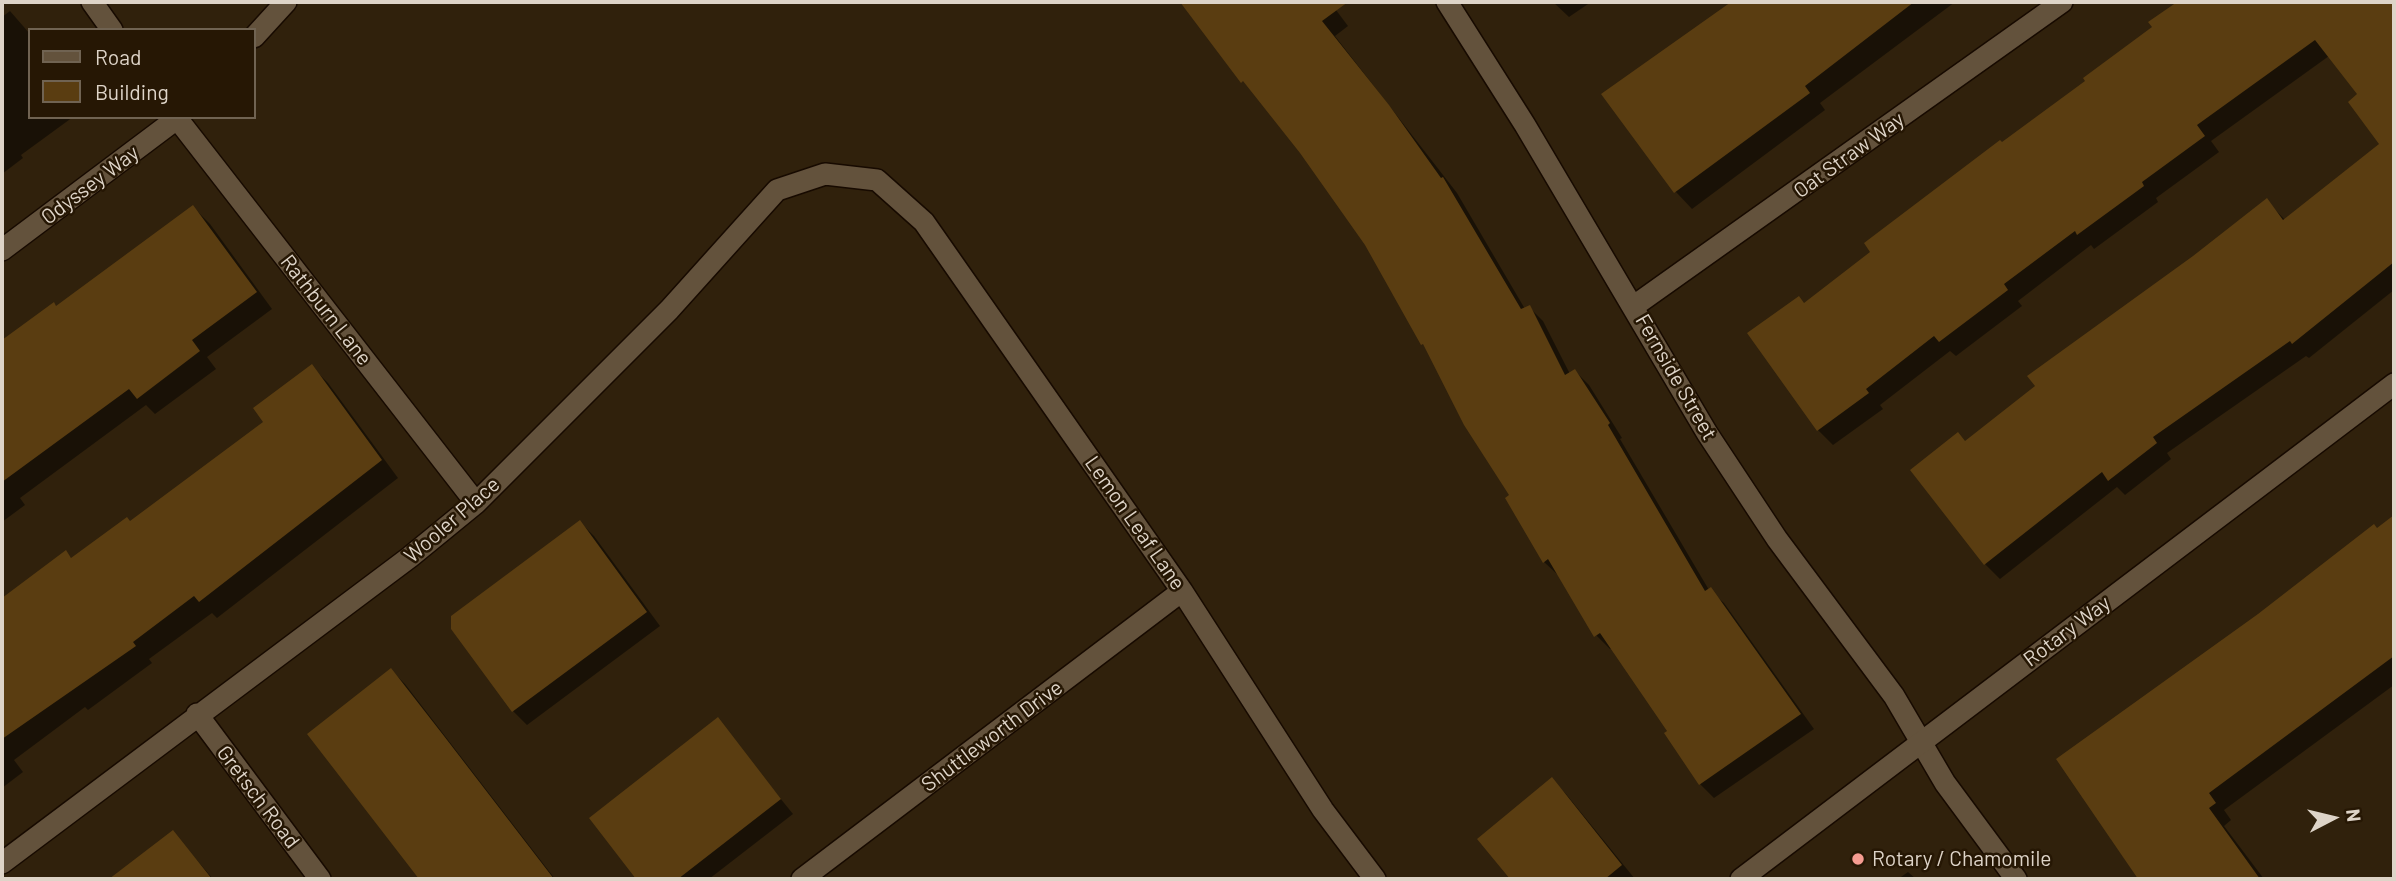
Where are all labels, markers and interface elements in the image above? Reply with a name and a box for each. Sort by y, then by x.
legend [28,28,256,119]
text: Road [95,44,141,69]
text: Building [95,79,169,104]
street label: Oat Straw Way [1789,106,1909,204]
street label: Odyssey Way [36,140,144,230]
street label: Rathburn Lane [275,250,377,370]
street label: Fernside Street [1630,310,1722,444]
street label: Lemon Leaf Lane [1079,451,1191,595]
street label: Wooler Place [399,472,505,568]
street label: Rotary Way [2019,590,2115,672]
street label: Shuttleworth Drive [917,675,1067,797]
street label: Gretsch Road [211,741,305,853]
north arrow [2298,783,2368,853]
text: N [2342,808,2367,823]
place label: Rotary / Chamomile [1872,846,2051,872]
marker: Rotary / Chamomile [1850,851,1866,867]

